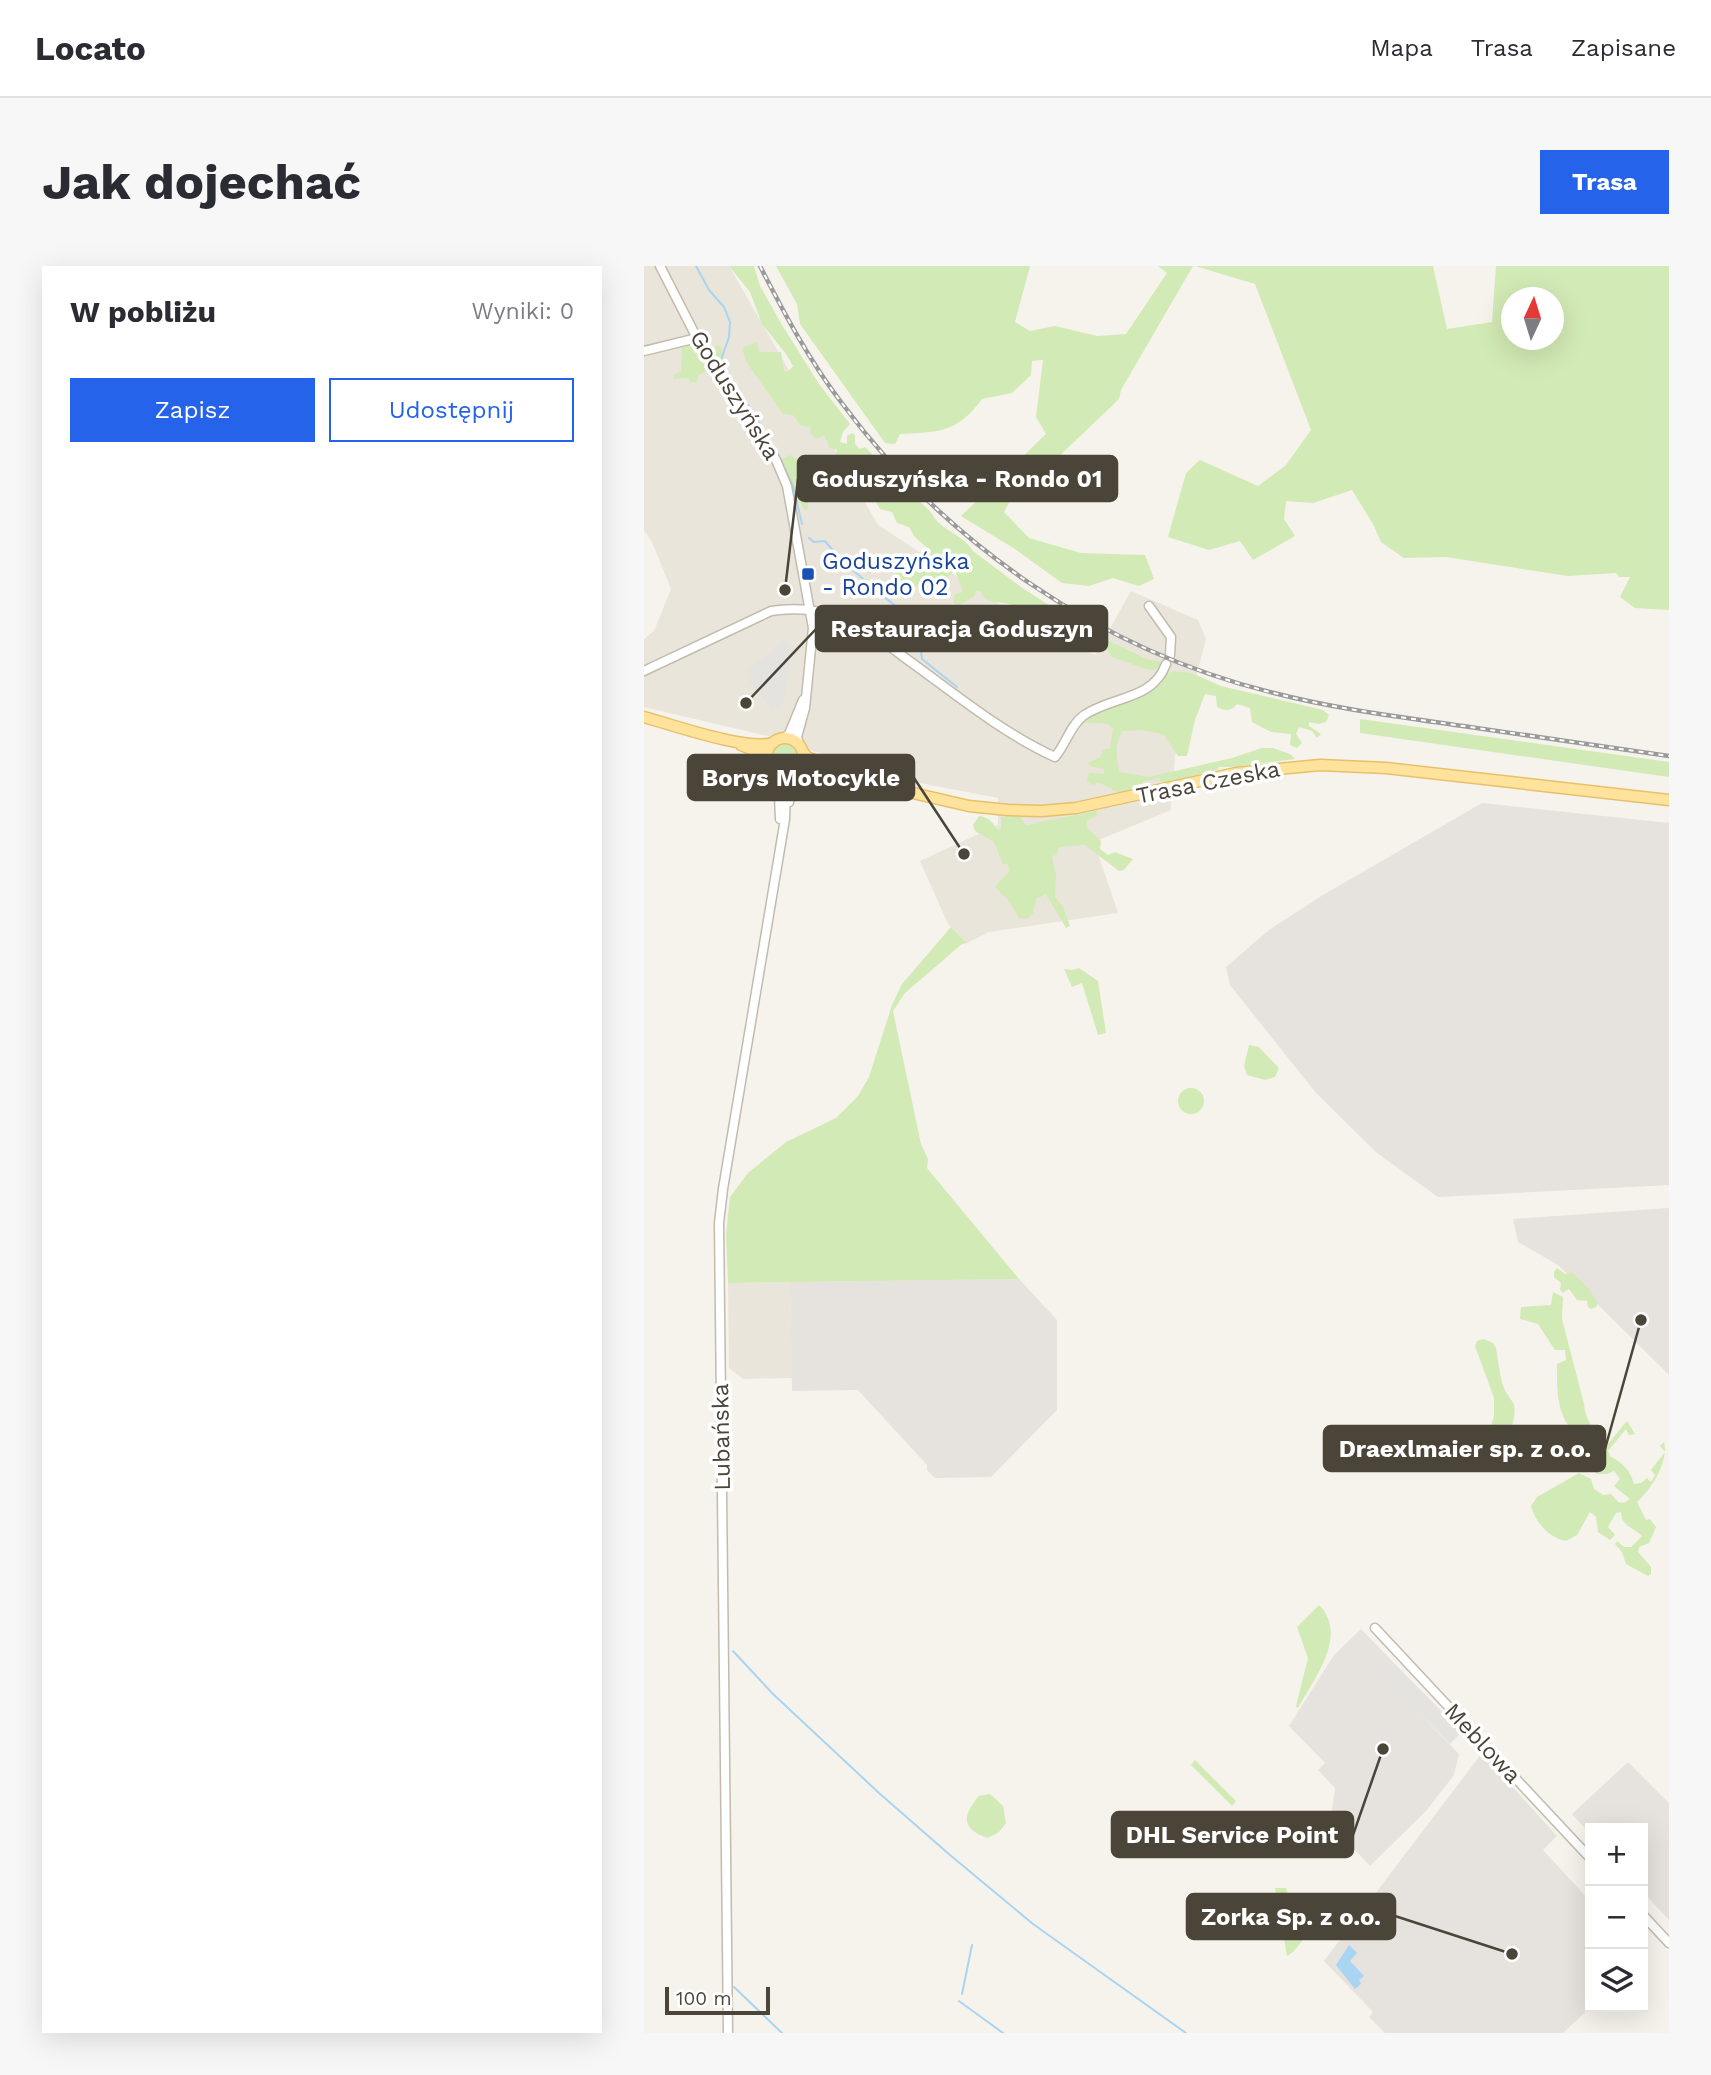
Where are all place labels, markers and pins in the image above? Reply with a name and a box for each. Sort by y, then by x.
callout: Goduszyńska - Rondo 01 [798,456,1117,501]
place label: Goduszyńska - Rondo 02 [822,548,970,601]
marker: Goduszyńska - Rondo 02 [800,566,816,582]
callout: Restauracja Goduszyn [816,606,1107,651]
callout: Borys Motocykle [688,755,914,800]
callout: Draexlmaier sp. z o.o. [1324,1426,1605,1471]
callout: DHL Service Point [1112,1812,1353,1857]
callout: Zorka Sp. z o.o. [1187,1894,1395,1939]

